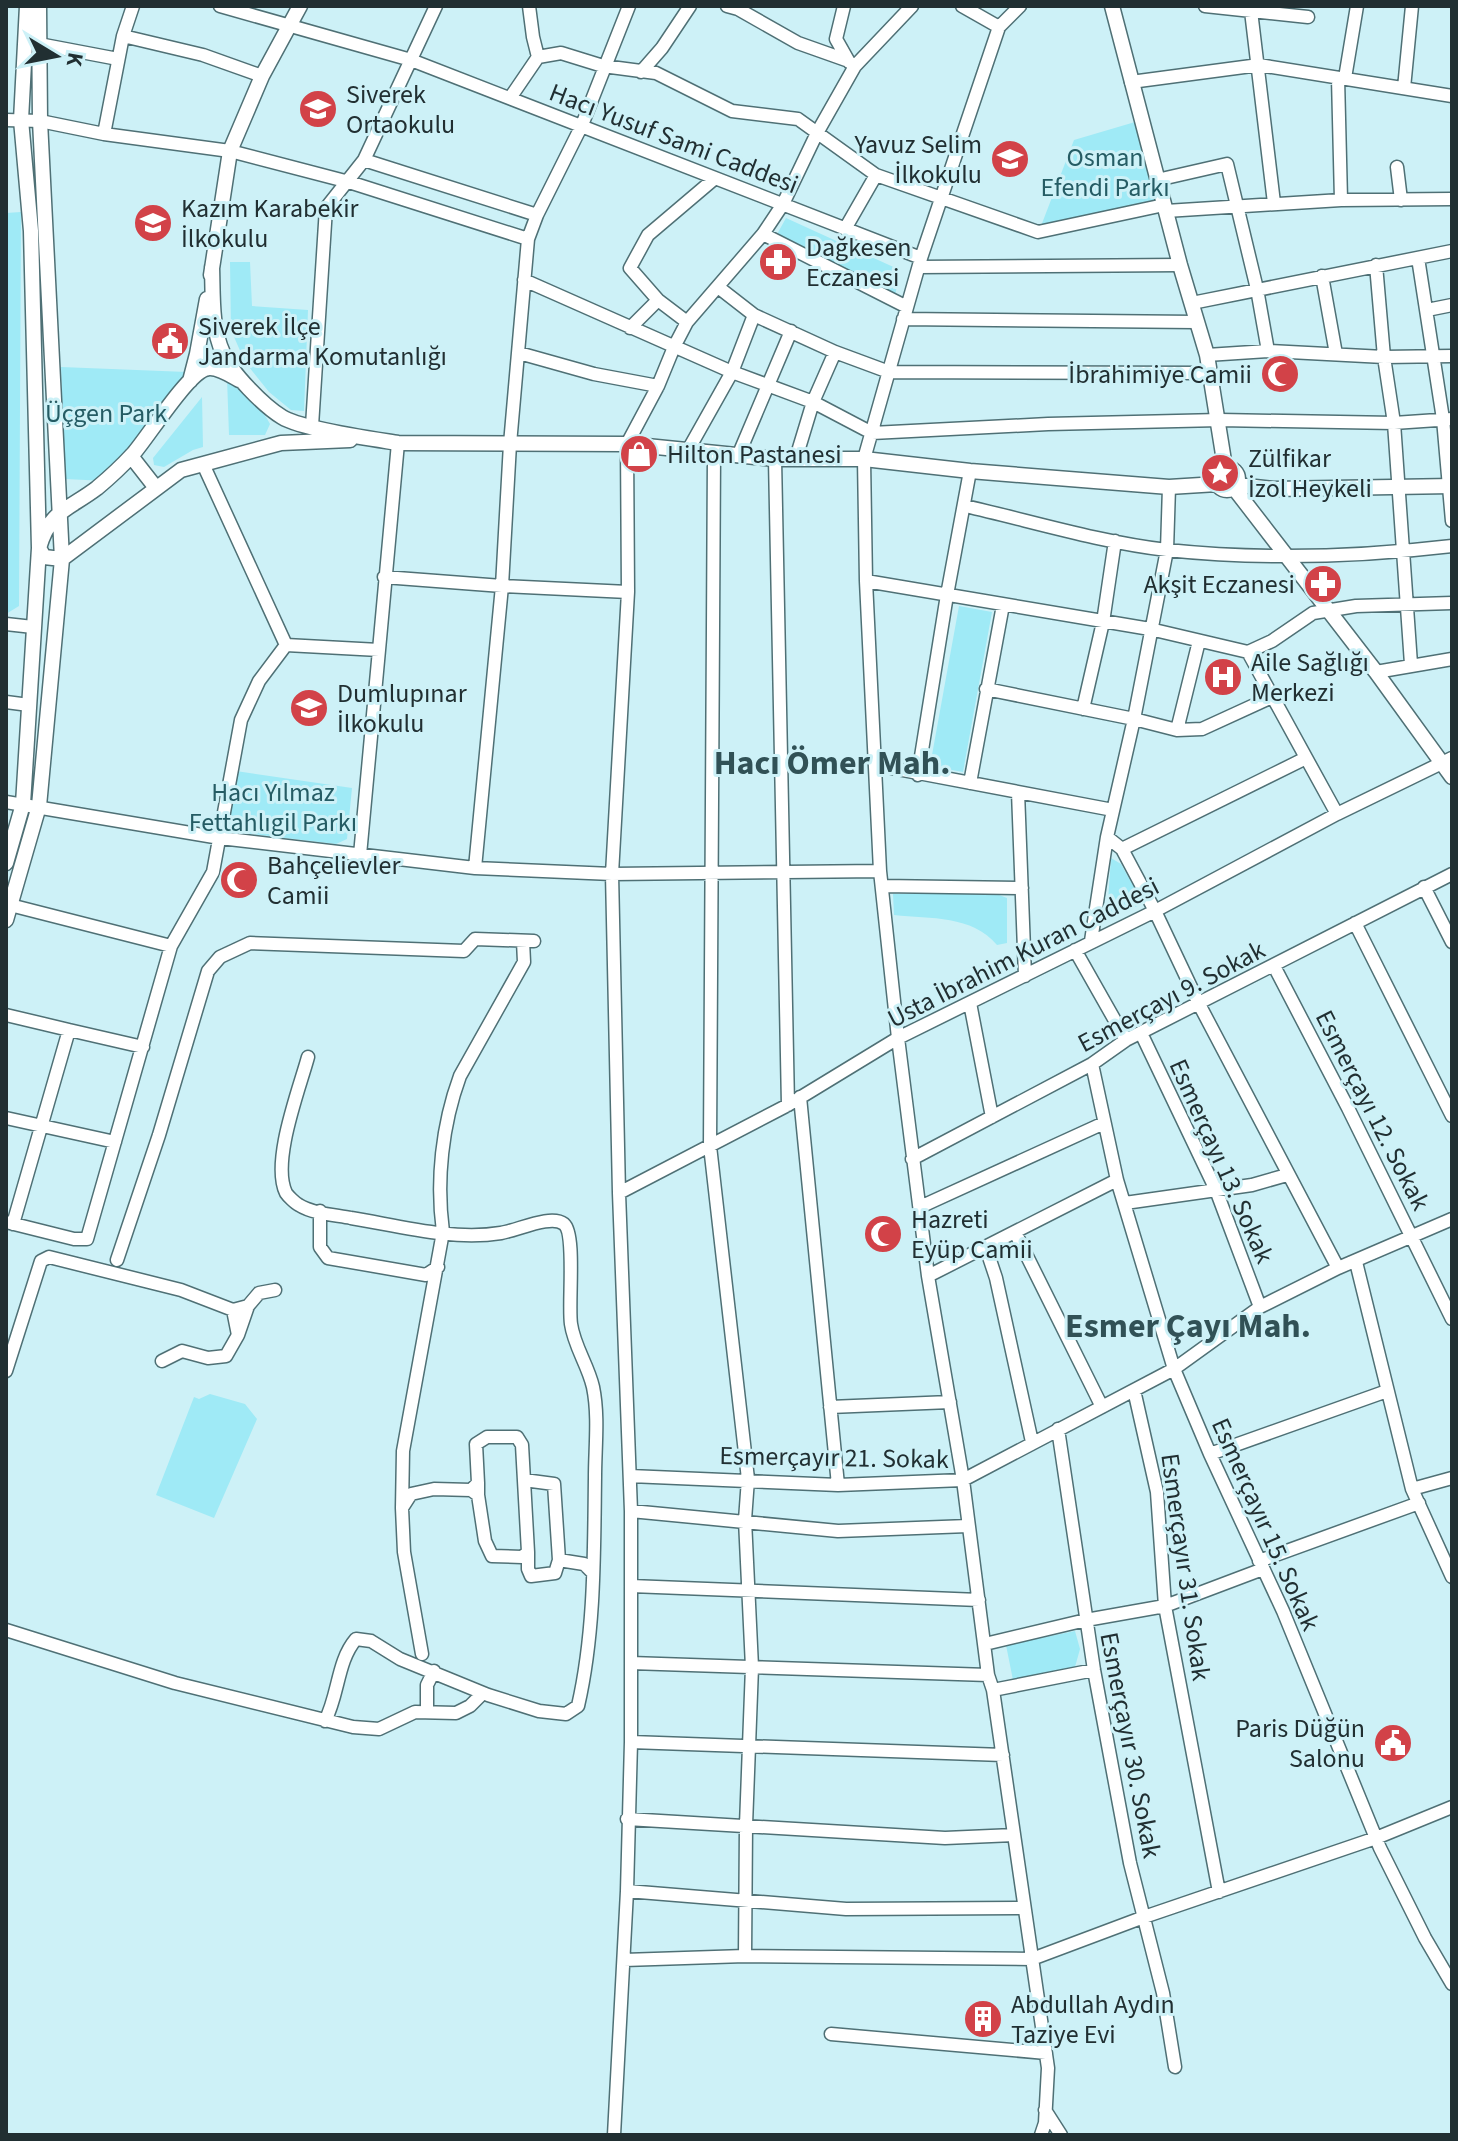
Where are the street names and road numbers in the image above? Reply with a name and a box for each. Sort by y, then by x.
street label: Hacı Yusuf Sami Caddesi [544,74,804,203]
street label: Usta İbrahim Kuran Caddesi [881,868,1165,1037]
street label: Esmerçayı 9. Sokak [1071,931,1272,1061]
street label: Esmerçayı 12. Sokak [1306,1004,1439,1217]
street label: Esmerçayı 13. Sokak [1160,1053,1283,1269]
street label: Esmerçayır 15. Sokak [1202,1412,1329,1637]
street label: Esmerçayır 21. Sokak [719,1437,949,1478]
street label: Esmerçayır 31. Sokak [1151,1451,1220,1683]
street label: Esmerçayır 30. Sokak [1090,1629,1171,1861]

